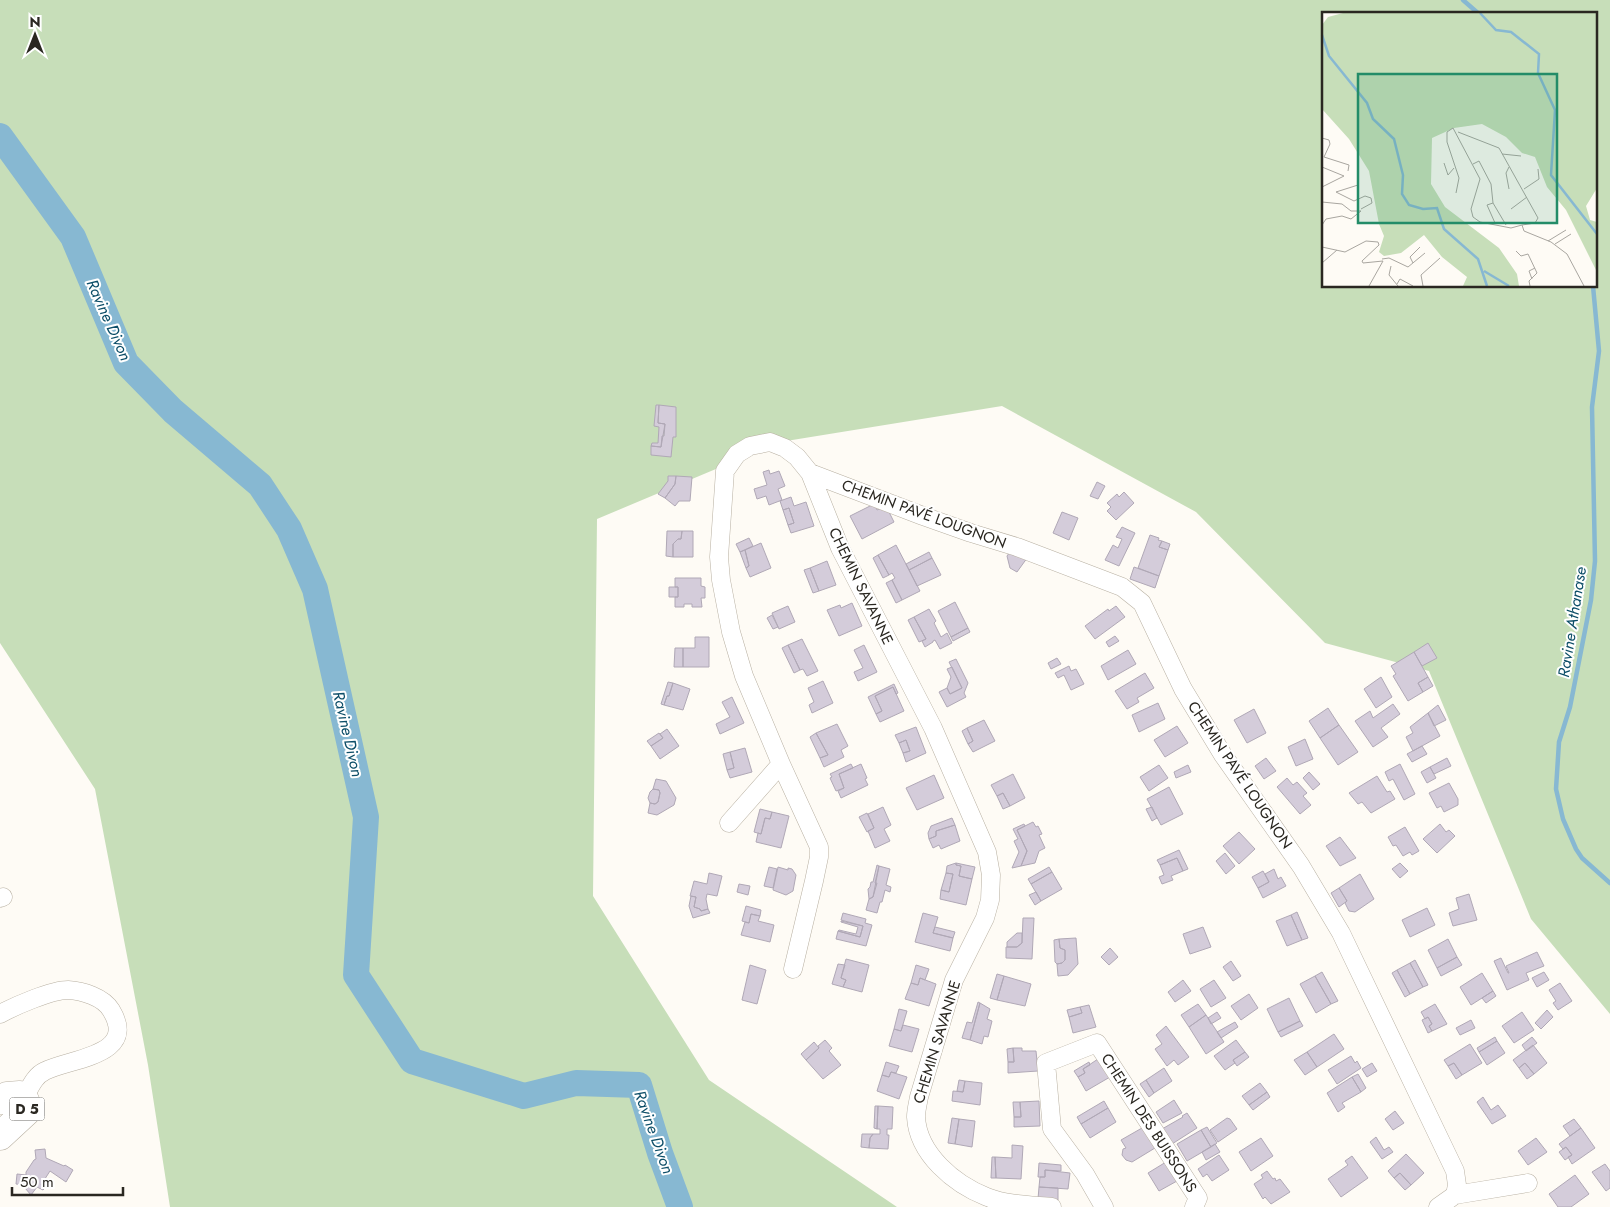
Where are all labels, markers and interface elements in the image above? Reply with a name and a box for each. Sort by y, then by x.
north arrow [10,10,60,60]
text: N [29,12,41,32]
inset map [1322,12,1598,288]
water label: Ravine Divon [81,276,137,364]
street label: CHEMIN PAVÉ LOUGNON [839,474,1009,554]
street label: CHEMIN SAVANNE [823,524,899,648]
water label: Ravine Athanase [1552,565,1592,679]
water label: Ravine Divon [327,689,369,779]
street label: CHEMIN PAVÉ LOUGNON [1182,697,1298,853]
street label: CHEMIN SAVANNE [908,978,966,1106]
street label: CHEMIN DES BUISSONS [1096,1049,1202,1197]
water label: Ravine Divon [628,1087,680,1177]
road number: D 5 [10,1098,44,1120]
scale bar [12,1164,124,1196]
text: 50 m [20,1171,54,1193]

